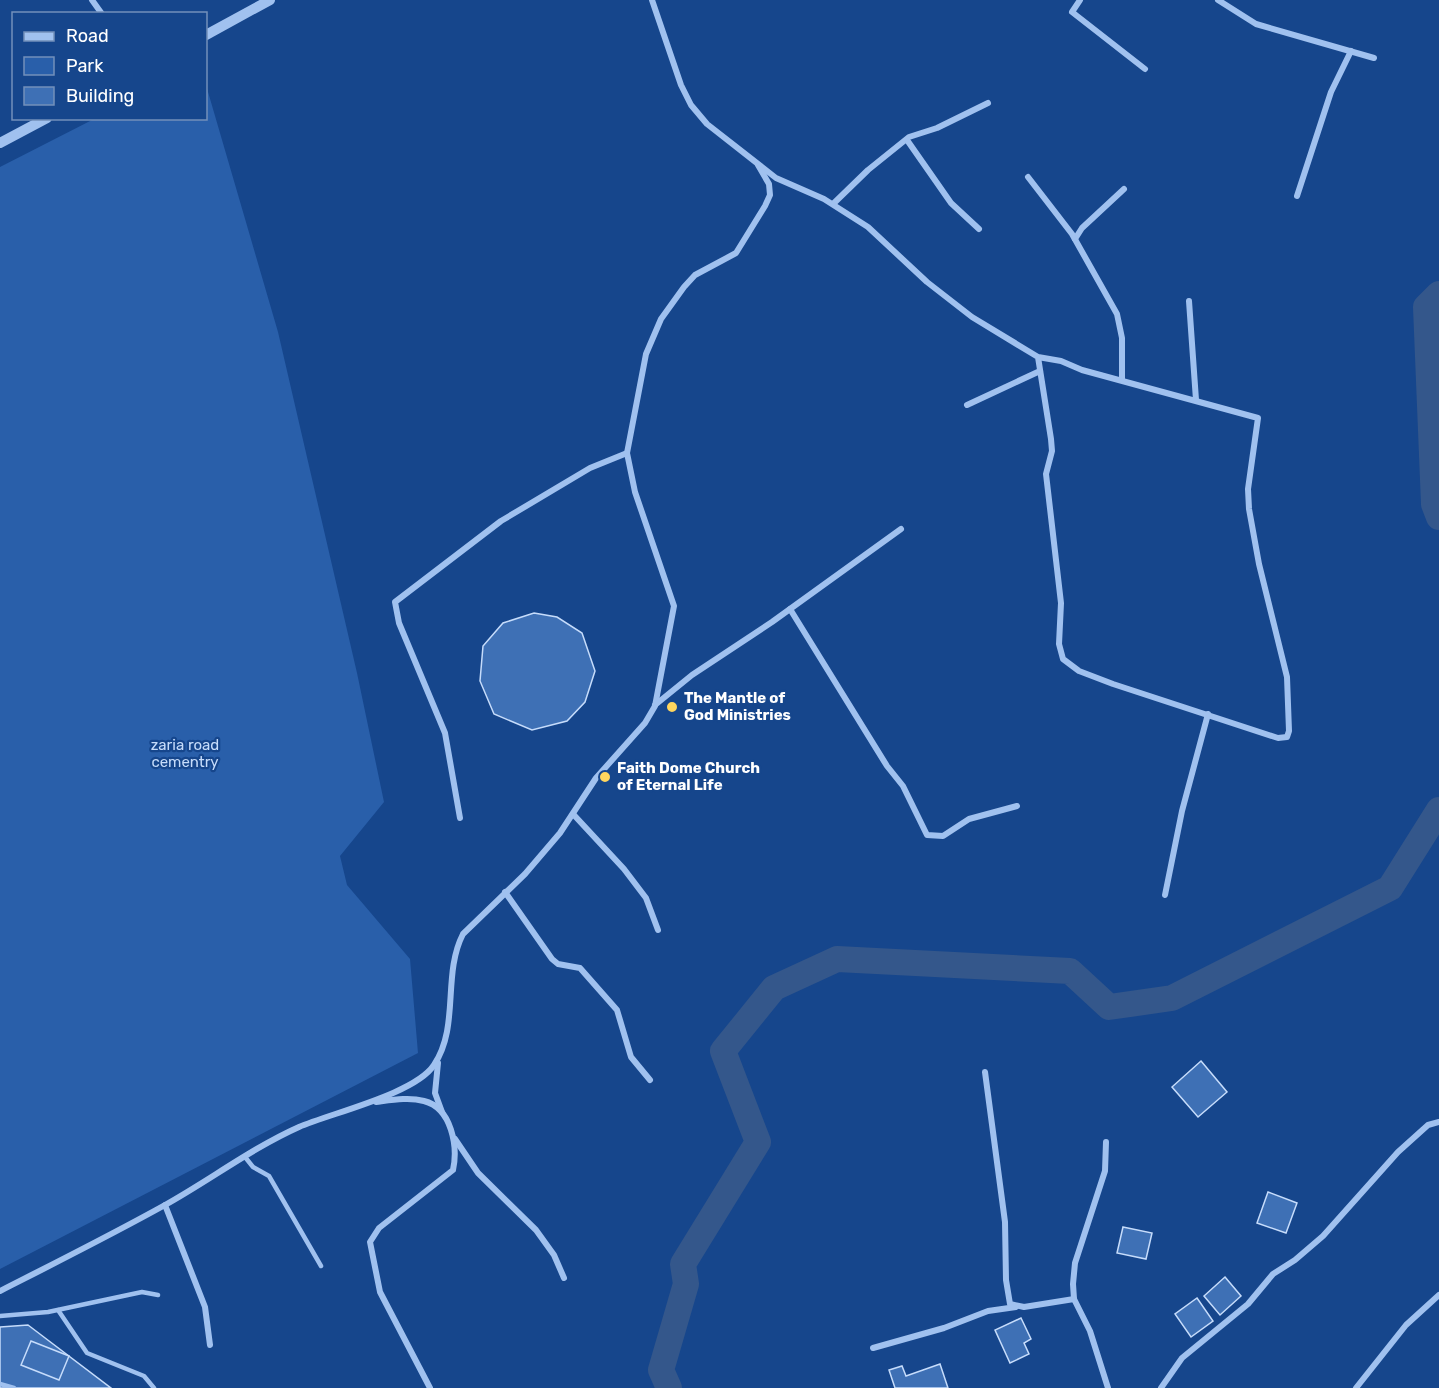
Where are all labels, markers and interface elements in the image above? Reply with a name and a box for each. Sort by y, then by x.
legend [12,12,207,120]
text: Road [66,25,109,47]
text: Park [66,55,104,77]
text: Building [66,85,134,107]
place label: The Mantle of God Ministries [684,689,791,724]
marker: The Mantle of God Ministries [665,700,679,714]
park label: zaria road cementry [151,736,219,771]
place label: Faith Dome Church of Eternal Life [617,759,760,794]
marker: Faith Dome Church of Eternal Life [598,770,612,784]

